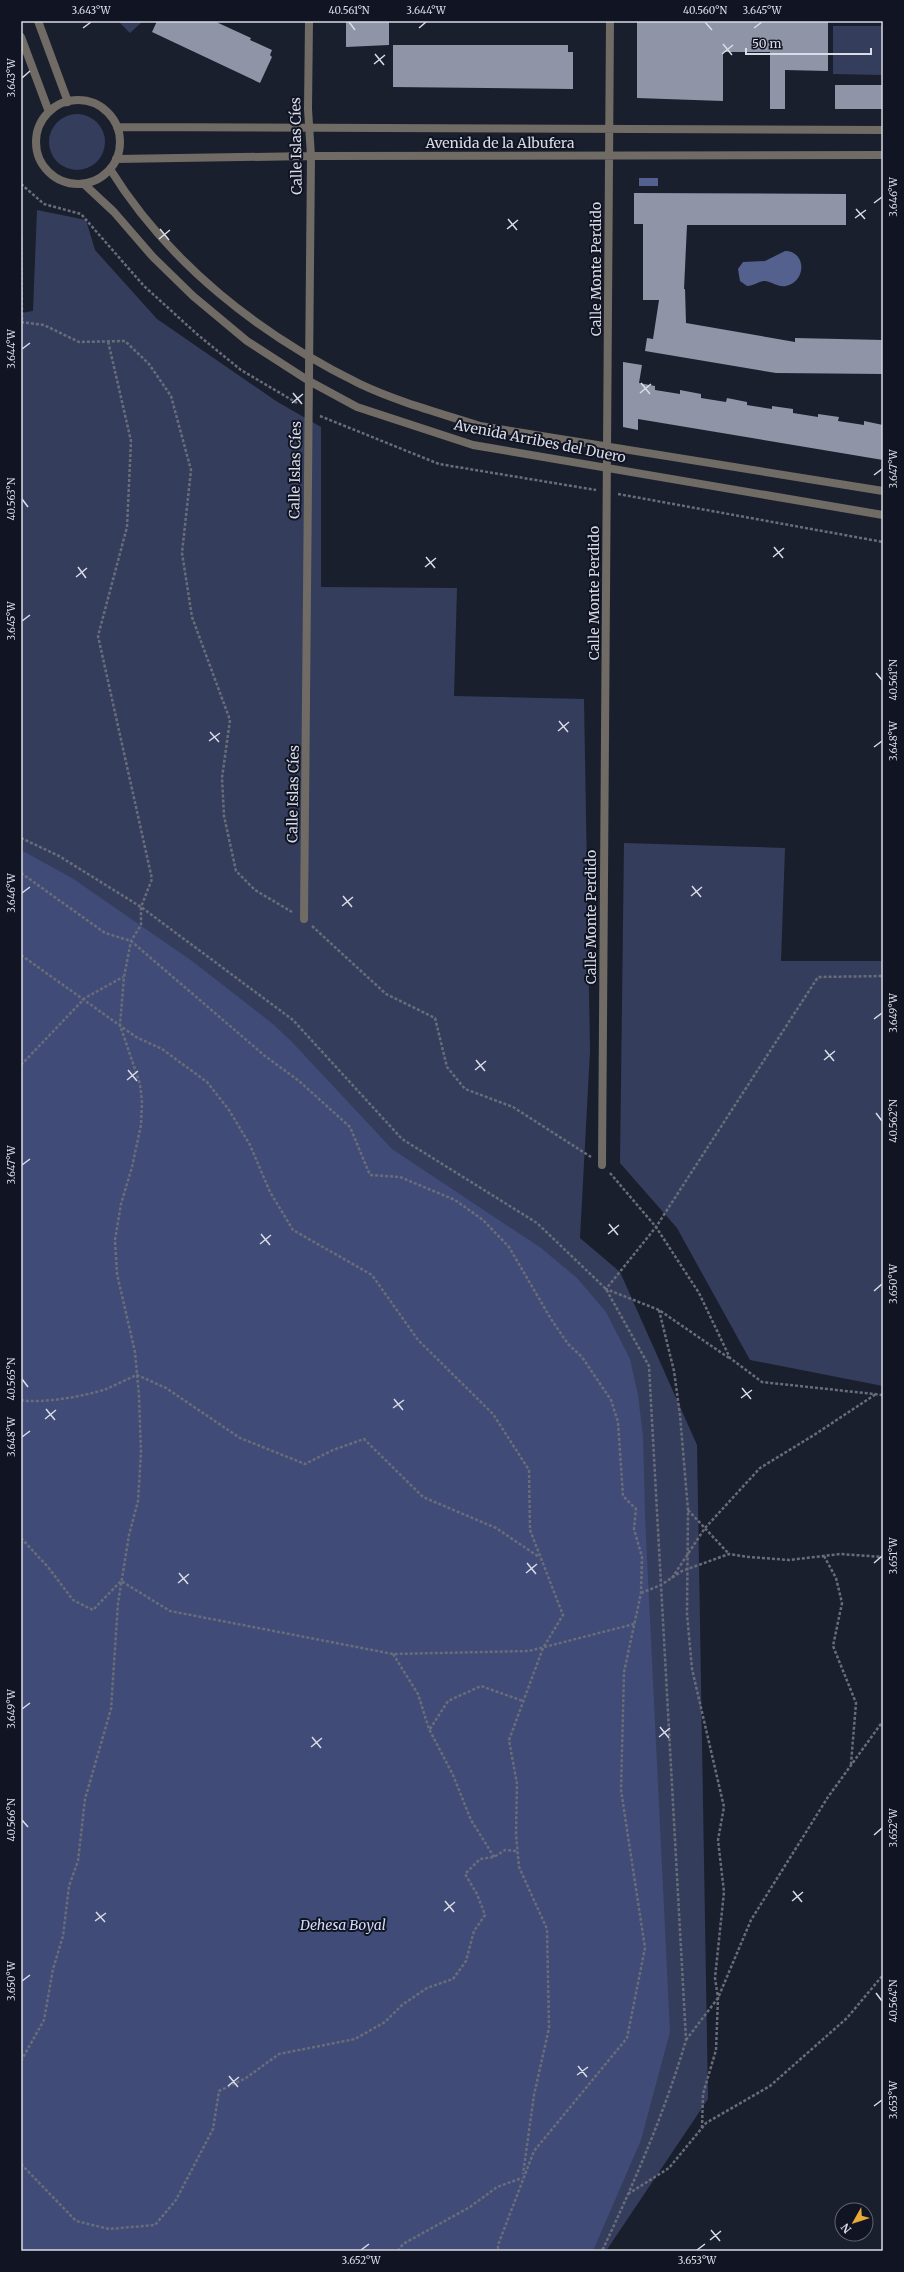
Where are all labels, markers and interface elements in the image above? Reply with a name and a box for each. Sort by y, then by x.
text: 3.643°W [72,4,111,17]
text: 40.561°N [328,4,370,17]
text: 3.644°W [406,4,447,17]
text: 40.560°N [683,4,727,17]
text: 3.645°W [743,4,783,17]
scale bar [746,30,871,56]
text: 50 m [752,36,781,51]
text: 3.643°W [5,58,18,97]
street label: Calle Islas Cíes [286,97,306,195]
street label: Avenida de la Albufera [424,134,575,152]
text: 3.646°W [887,176,900,217]
street label: Calle Monte Perdido [587,202,605,336]
text: 3.644°W [5,328,18,369]
street label: Avenida Arribes del Duero [451,415,628,467]
street label: Calle Islas Cíes [285,421,305,519]
text: 3.647°W [887,448,900,489]
text: 40.563°N [5,477,18,520]
street label: Calle Monte Perdido [585,526,603,660]
text: 3.645°W [5,600,18,640]
text: 40.561°N [887,659,900,701]
text: 3.648°W [887,720,900,761]
street label: Calle Islas Cíes [283,745,303,843]
street label: Calle Monte Perdido [582,850,600,984]
text: 3.646°W [5,872,18,913]
text: 3.649°W [887,992,900,1033]
text: 40.562°N [887,1099,900,1143]
text: 3.647°W [5,1144,18,1185]
text: 3.650°W [887,1263,900,1304]
text: 40.565°N [5,1357,18,1401]
text: 3.648°W [5,1416,18,1457]
text: 3.651°W [887,1536,900,1575]
text: 3.649°W [5,1688,18,1729]
text: 40.566°N [5,1798,18,1842]
text: 3.652°W [887,1808,900,1847]
park label: Dehesa Boyal [299,1916,386,1934]
text: 3.650°W [5,1960,18,2001]
text: 40.564°N [887,1979,900,2022]
text: 3.653°W [887,2080,900,2119]
north arrow [834,2202,874,2242]
text: N [838,2220,854,2236]
text: 3.652°W [342,2254,381,2267]
text: 3.653°W [678,2254,717,2267]

